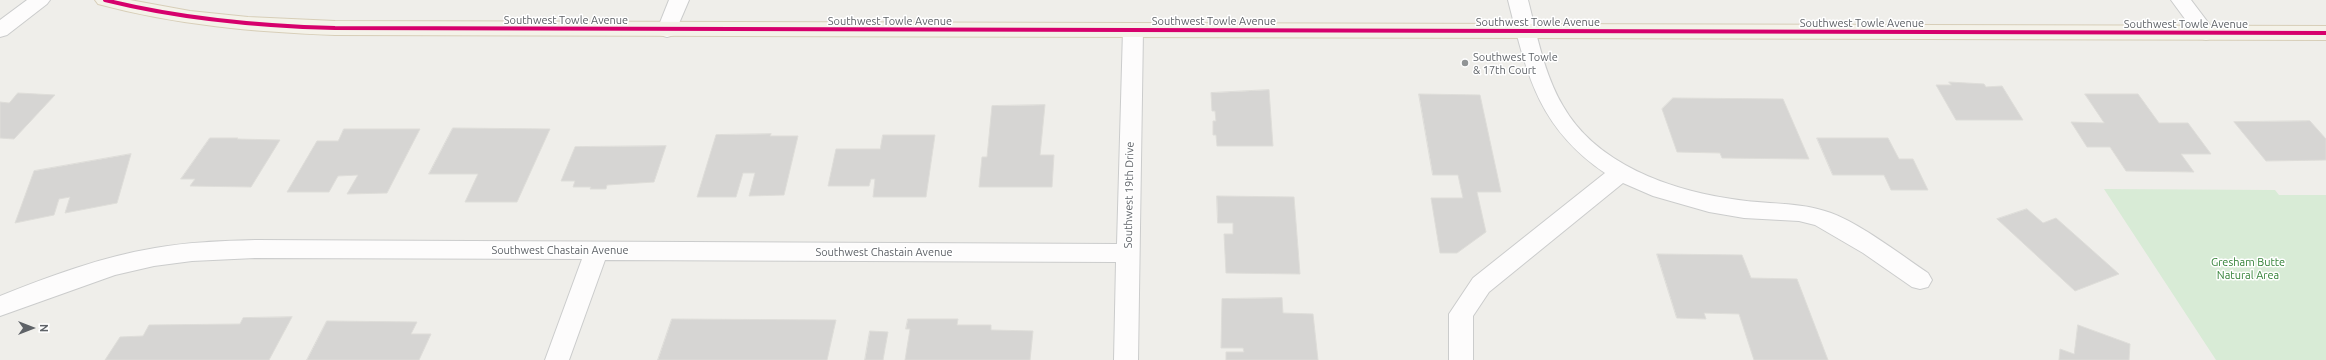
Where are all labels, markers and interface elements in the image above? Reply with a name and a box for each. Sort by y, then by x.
street label: Southwest Towle Avenue [504,13,628,27]
street label: Southwest Towle Avenue [828,14,952,28]
street label: Southwest Towle Avenue [1152,14,1276,28]
street label: Southwest Towle Avenue [1476,15,1600,29]
street label: Southwest Towle Avenue [1800,16,1924,30]
street label: Southwest Towle Avenue [2124,17,2248,31]
place label: Southwest Towle & 17th Court [1473,50,1558,76]
marker: Southwest Towle & 17th Court [1460,58,1470,68]
street label: Southwest 19th Drive [1121,141,1137,249]
street label: Southwest Chastain Avenue [491,243,629,257]
street label: Southwest Chastain Avenue [815,245,953,259]
park label: Gresham Butte Natural Area [2211,255,2285,281]
north arrow [12,308,52,348]
text: N [38,324,50,332]

